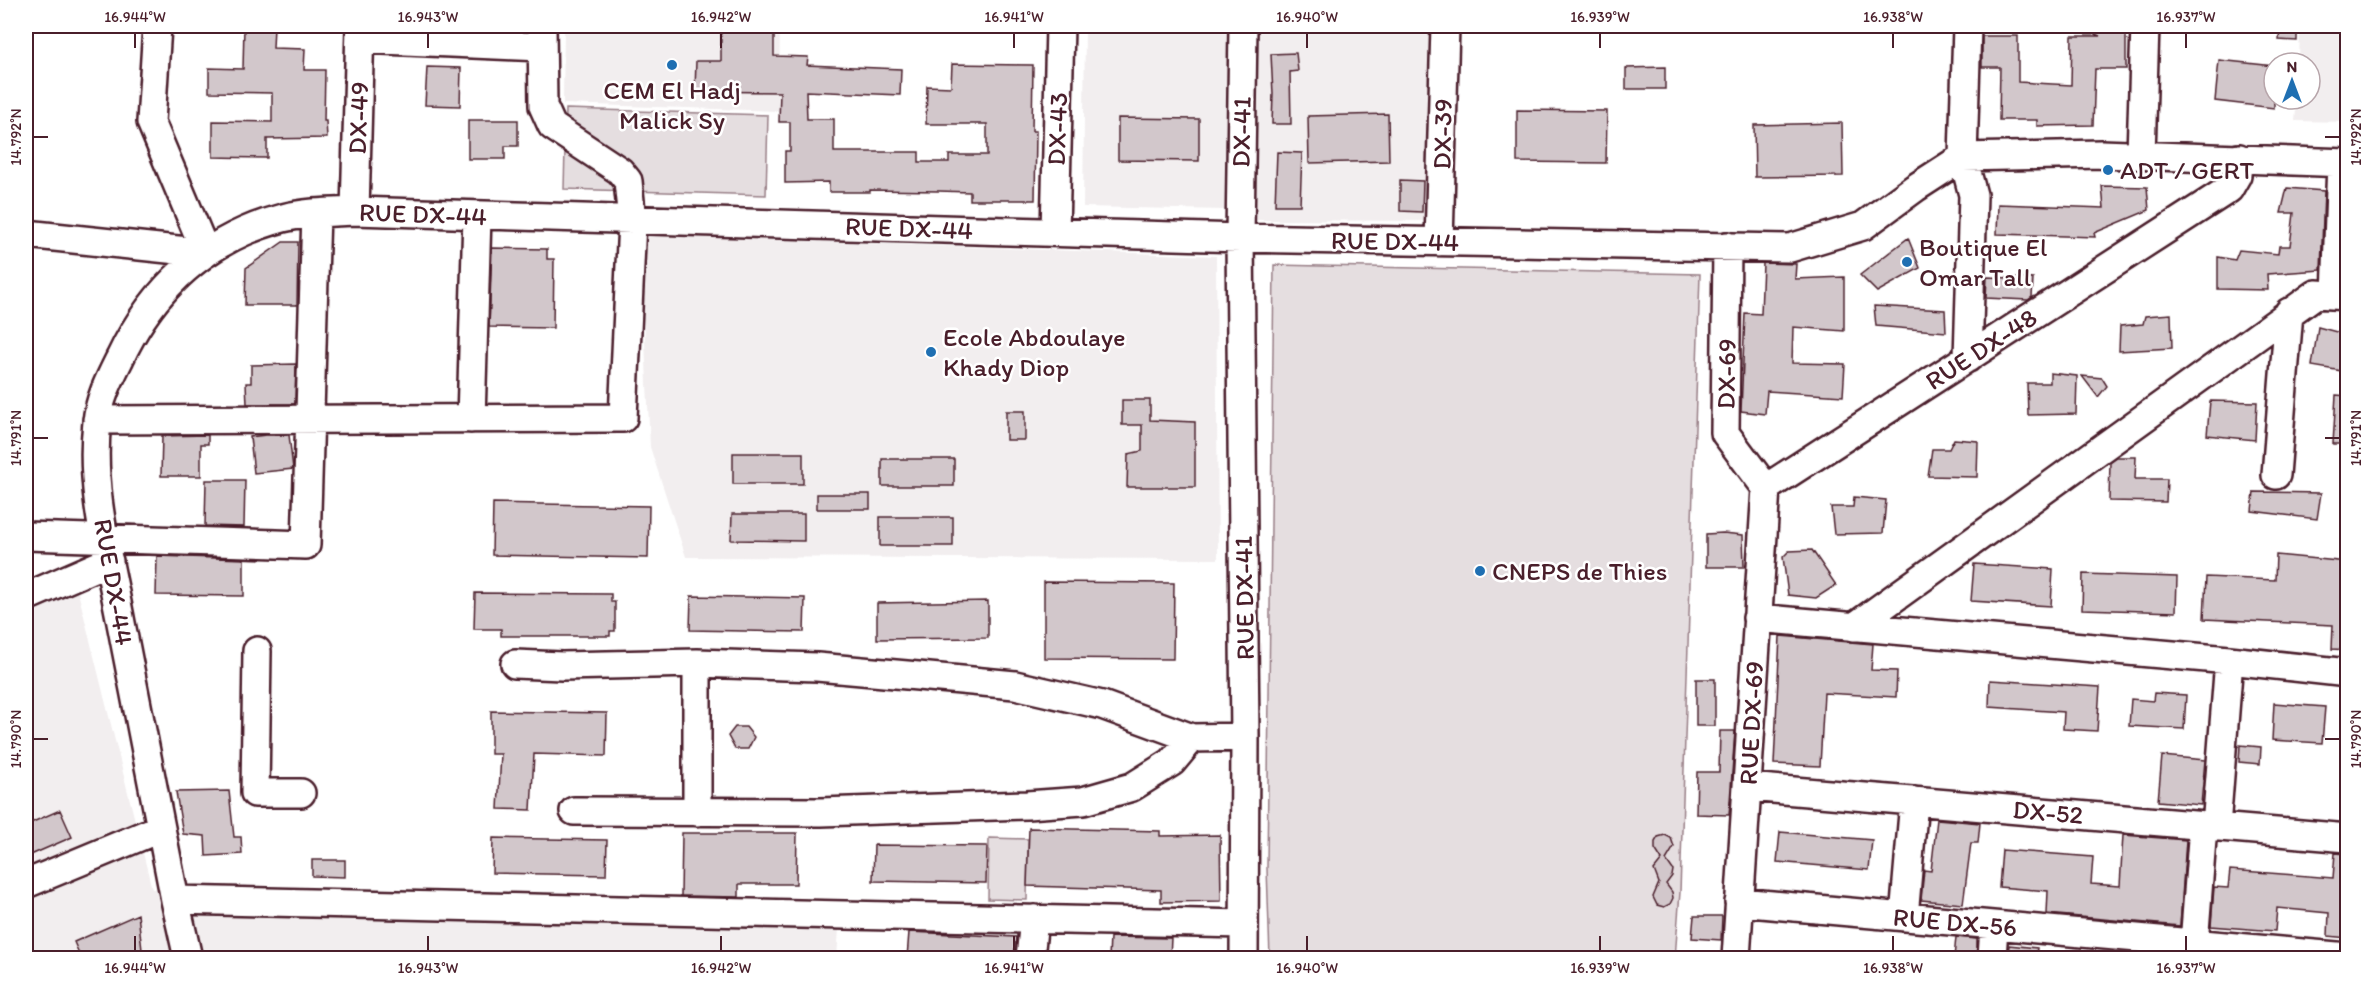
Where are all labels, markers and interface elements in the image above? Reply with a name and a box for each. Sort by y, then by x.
text: 16.944°W [104,8,166,26]
text: 16.943°W [398,8,459,26]
text: 16.942°W [691,8,751,26]
text: 16.941°W [984,8,1044,26]
text: 16.940°W [1276,8,1338,26]
text: 16.939°W [1570,8,1630,26]
text: 16.938°W [1863,8,1923,26]
text: 16.937°W [2156,8,2216,26]
north arrow [2262,51,2322,111]
text: N [2287,57,2297,76]
marker: CEM El Hadj Malick Sy [665,58,679,72]
place label: CEM El Hadj Malick Sy [603,74,741,136]
street label: DX-49 [341,81,375,155]
street label: DX-43 [1040,92,1074,166]
street label: DX-41 [1224,96,1258,168]
street label: DX-39 [1425,98,1459,170]
text: 14.792°N [7,108,25,166]
text: 14.792°N [2347,108,2365,166]
place label: ADT / GERT [2120,154,2254,186]
marker: ADT / GERT [2101,163,2115,177]
street label: RUE DX-44 [358,196,488,232]
street label: RUE DX-44 [844,210,974,246]
street label: RUE DX-44 [1331,224,1460,258]
place label: Boutique El Omar Tall [1919,231,2047,293]
marker: Boutique El Omar Tall [1900,255,1914,269]
street label: RUE DX-48 [1919,301,2043,397]
place label: Ecole Abdoulaye Khady Diop [943,321,1126,383]
street label: DX-69 [1709,338,1743,410]
marker: Ecole Abdoulaye Khady Diop [924,345,938,359]
text: 14.791°N [7,410,25,466]
text: 14.791°N [2347,410,2365,466]
street label: RUE DX-44 [87,516,141,648]
street label: RUE DX-41 [1227,535,1261,661]
place label: CNEPS de Thies [1492,555,1668,587]
marker: CNEPS de Thies [1473,564,1487,578]
street label: RUE DX-69 [1732,660,1770,786]
text: 14.790°N [7,710,25,768]
text: 14.790°N [2347,710,2365,768]
street label: DX-52 [2011,793,2085,831]
street label: RUE DX-56 [1892,901,2018,943]
text: 16.944°W [104,959,166,977]
text: 16.943°W [398,959,459,977]
text: 16.942°W [691,959,751,977]
text: 16.941°W [984,959,1044,977]
text: 16.940°W [1276,959,1338,977]
text: 16.939°W [1570,959,1630,977]
text: 16.938°W [1863,959,1923,977]
text: 16.937°W [2156,959,2216,977]

